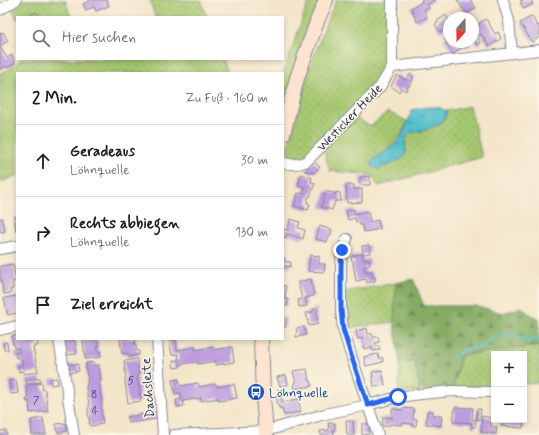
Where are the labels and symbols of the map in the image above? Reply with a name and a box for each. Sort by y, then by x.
north arrow [443,12,479,48]
street label: Westicker Heide [314,81,387,155]
route end [333,241,351,259]
street label: Dachsleite [138,357,159,418]
house number: 5 [128,374,135,388]
bus stop icon: Löhnquelle [246,382,266,402]
place label: Löhnquelle [269,385,328,402]
house number: 8 [91,388,97,402]
route start [389,388,407,406]
house number: 7 [33,394,40,408]
house number: 4 [92,404,99,418]

